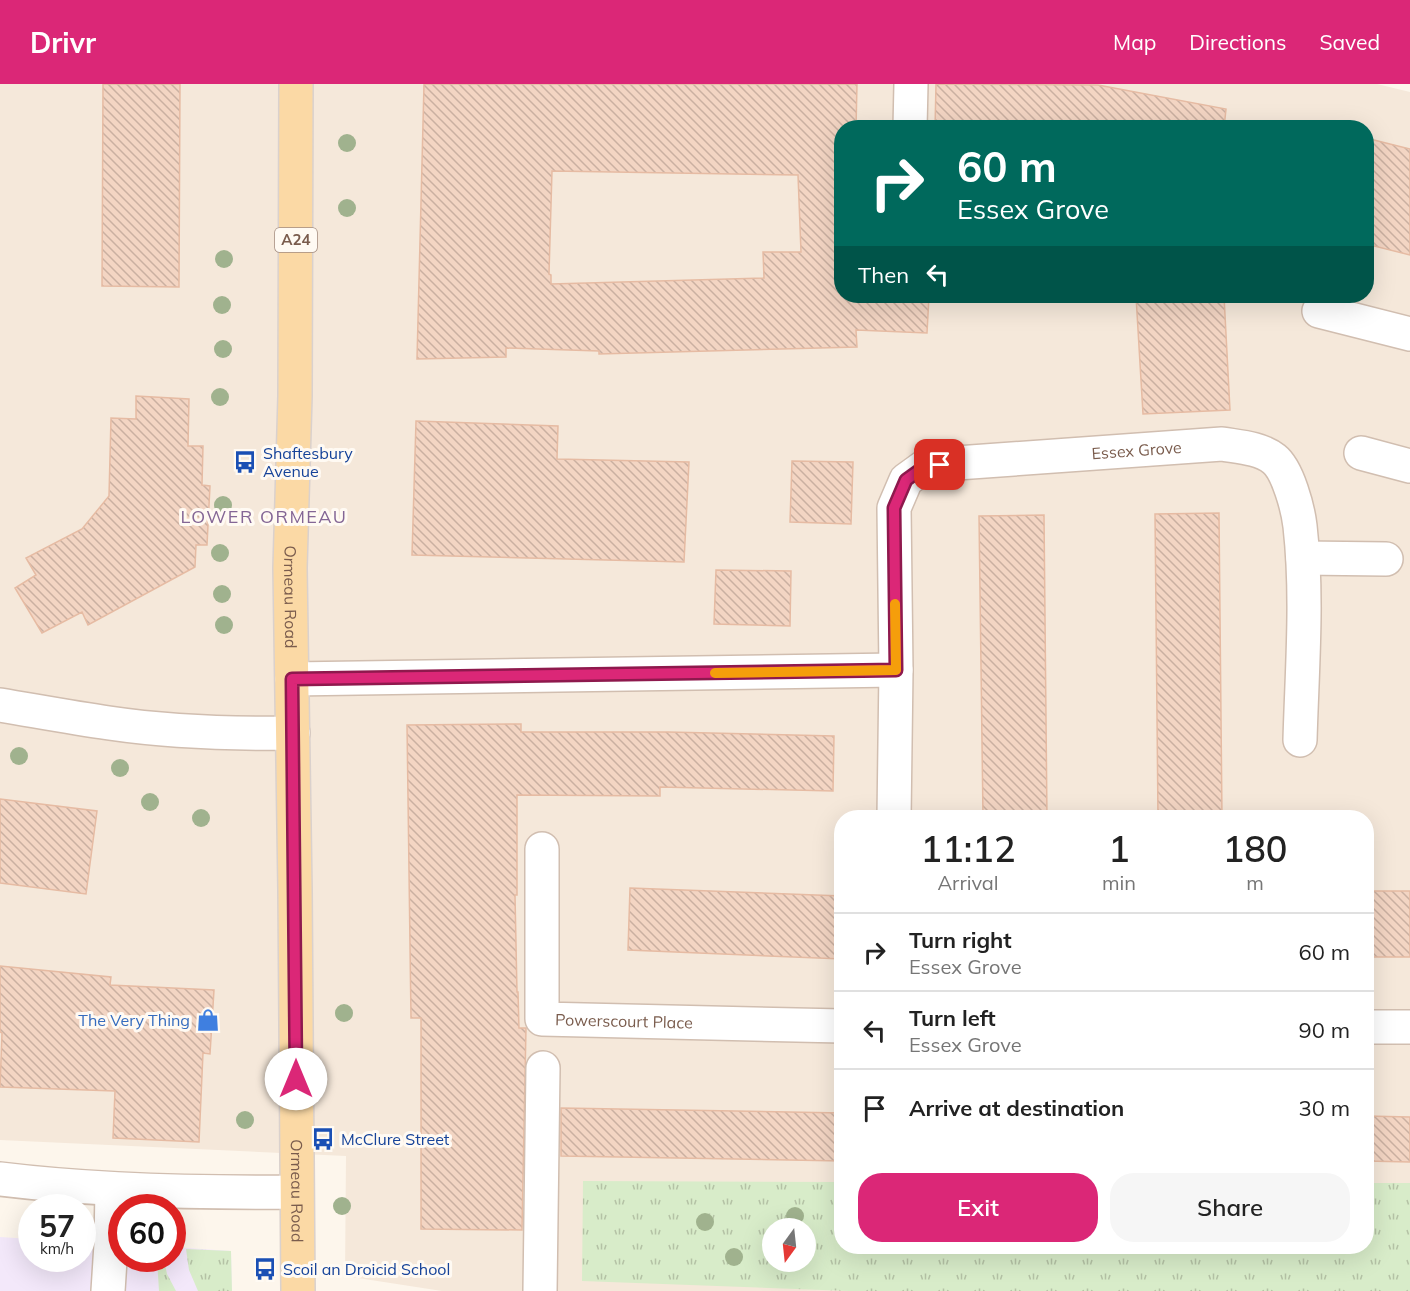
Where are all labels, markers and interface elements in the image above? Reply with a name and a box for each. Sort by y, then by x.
text: Drivr [30,25,96,60]
text: Map [1113,29,1156,55]
text: Directions [1189,29,1286,55]
text: Saved [1319,29,1380,55]
text: 60 m [957,140,1057,193]
icon: right [858,144,936,222]
text: Essex Grove [957,192,1109,226]
road number: A24 [275,228,317,252]
icon: left [921,258,954,291]
text: Then [858,261,909,289]
street label: Essex Grove [1091,437,1182,463]
pin [914,439,965,490]
place label: Shaftesbury Avenue [263,443,353,481]
icon: arrive [923,448,956,481]
bus stop icon: Shaftesbury Avenue [232,449,258,475]
district label: LOWER ORMEAU [181,505,347,528]
street label: Ormeau Road [280,545,301,649]
text: 11:12 [921,826,1015,871]
text: 1 [1108,826,1130,871]
text: 180 [1223,826,1287,871]
text: Arrival [937,870,999,895]
text: min [1102,870,1136,895]
text: m [1246,870,1264,895]
text: Turn right [909,926,1012,954]
icon: right [858,936,891,969]
text: 60 m [1299,938,1350,966]
text: Essex Grove [909,954,1022,979]
text: Turn left [909,1004,996,1032]
shop icon: The Very Thing [195,1007,221,1033]
street label: Powerscourt Place [555,1009,693,1033]
place label: The Very Thing [78,1010,190,1030]
icon: left [858,1014,891,1047]
text: 90 m [1299,1016,1350,1044]
text: Essex Grove [909,1032,1022,1057]
position arrow [264,1047,328,1111]
icon: arrive [858,1092,891,1125]
text: Arrive at destination [909,1094,1124,1122]
text: 30 m [1299,1094,1350,1122]
bus stop icon: McClure Street [310,1126,336,1152]
place label: McClure Street [341,1129,450,1149]
street label: Ormeau Road [287,1139,308,1243]
button: Exit [858,1173,1098,1242]
button: Share [1110,1173,1350,1242]
speed limit sign: 60 [108,1194,186,1272]
text: 57 [39,1207,75,1245]
north arrow [762,1218,816,1272]
map controls [762,1218,816,1272]
text: km/h [40,1239,74,1258]
bus stop icon: Scoil an Droicid School [252,1256,278,1282]
place label: Scoil an Droicid School [283,1259,450,1279]

